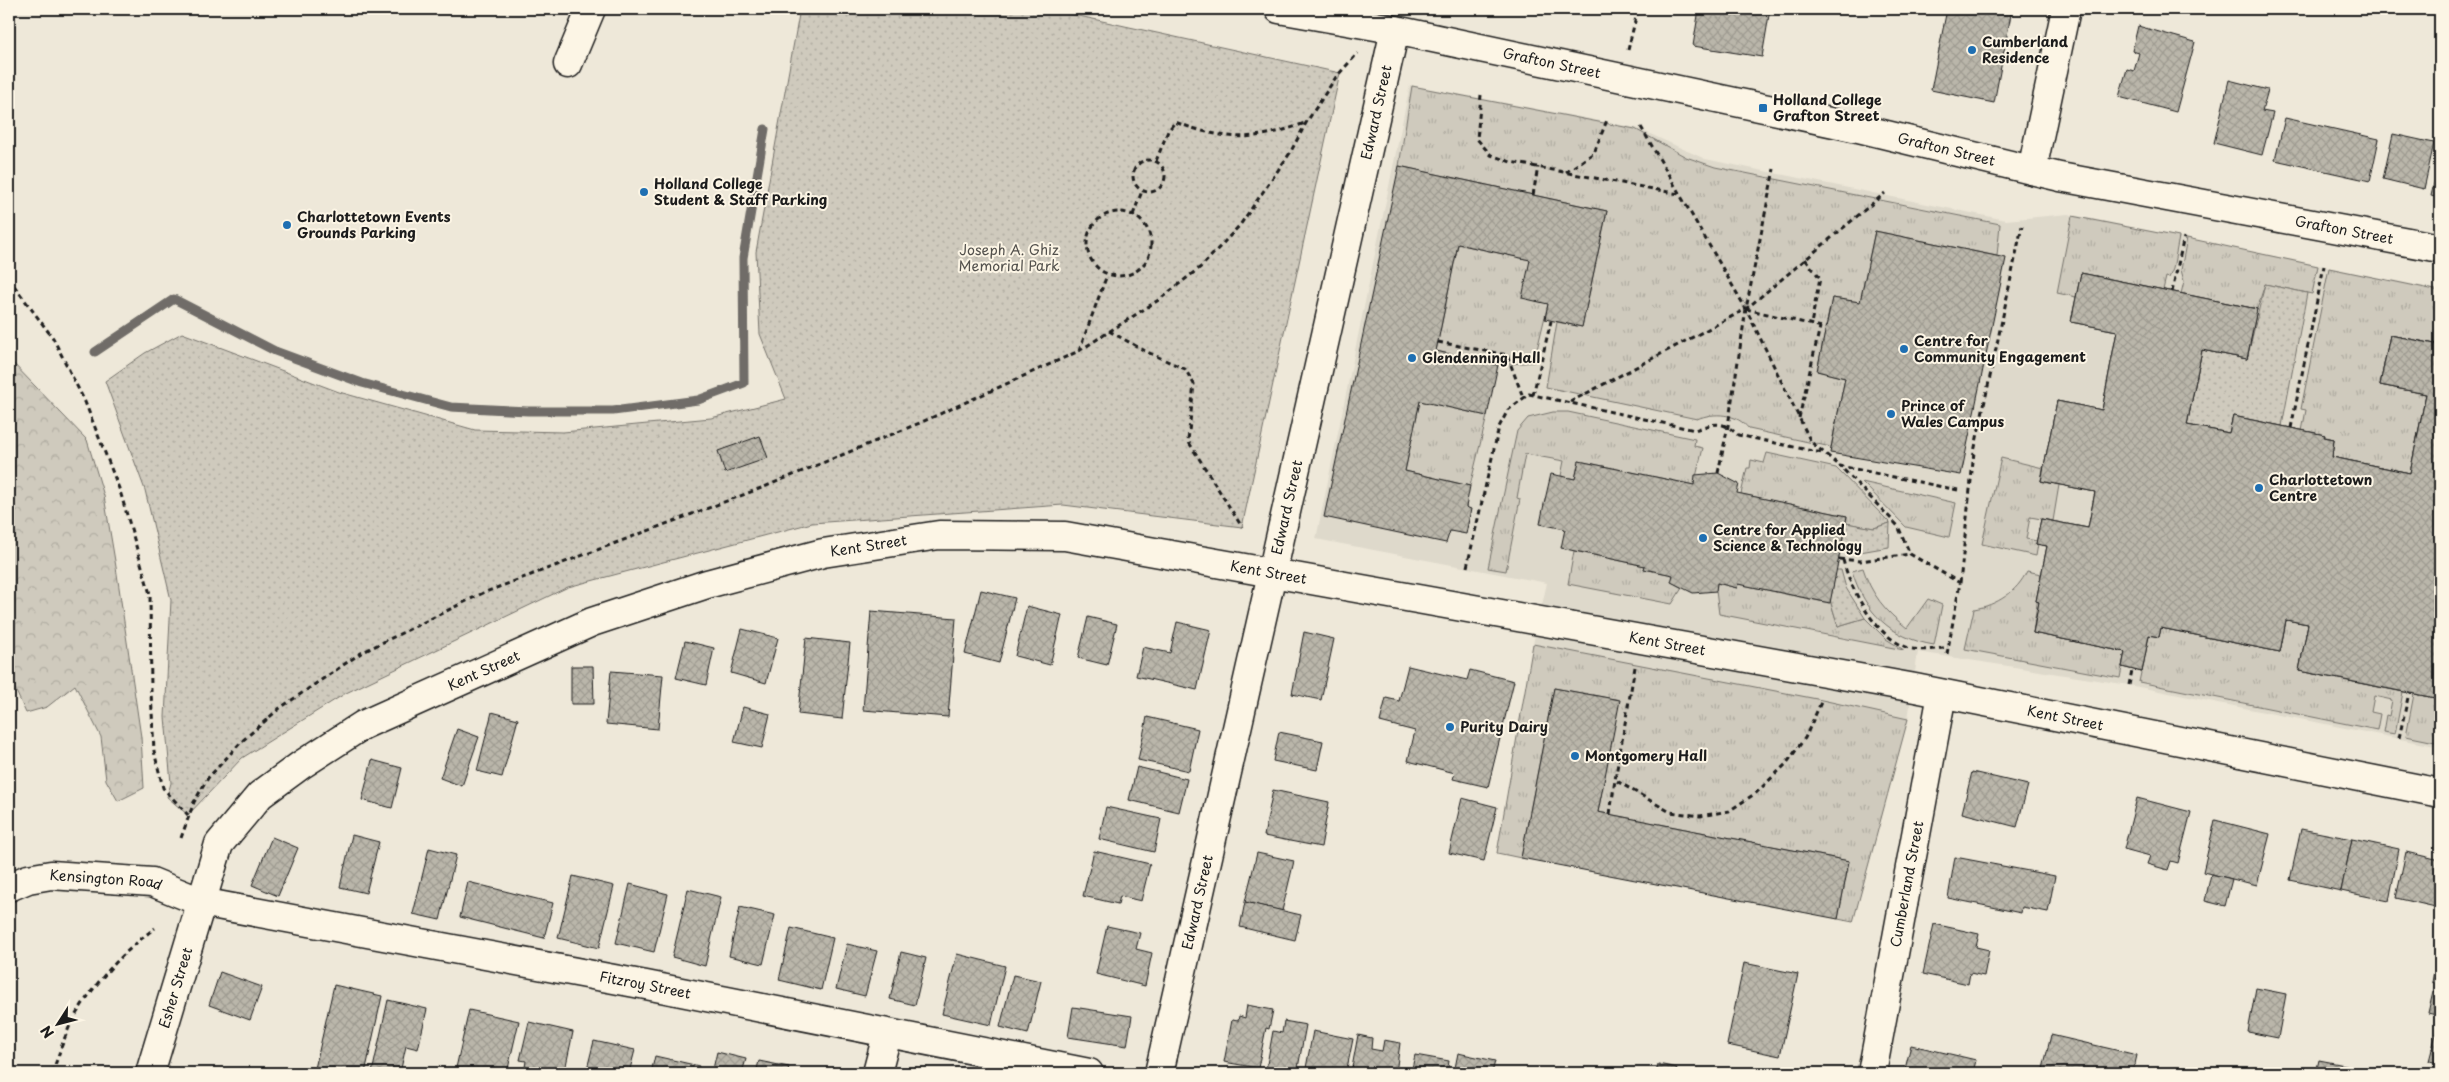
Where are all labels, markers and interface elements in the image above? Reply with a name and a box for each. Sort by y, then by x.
place label: Cumberland Residence [1982,31,2069,68]
street label: Grafton Street [1501,42,1603,83]
marker: Cumberland Residence [1966,44,1978,56]
street label: Edward Street [1355,63,1397,161]
place label: Holland College Grafton Street [1773,89,1882,126]
marker: Holland College Grafton Street [1757,102,1769,114]
street label: Grafton Street [1896,127,1998,171]
place label: Holland College Student & Staff Parking [654,173,827,210]
marker: Holland College Student & Staff Parking [638,186,650,198]
place label: Charlottetown Events Grounds Parking [297,206,451,243]
street label: Grafton Street [2293,210,2395,249]
marker: Charlottetown Events Grounds Parking [281,219,293,231]
park label: Joseph A. Ghiz Memorial Park [959,239,1060,276]
place label: Centre for Community Engagement [1914,330,2086,367]
marker: Centre for Community Engagement [1898,343,1910,355]
place label: Glendenning Hall [1422,347,1540,368]
marker: Glendenning Hall [1406,352,1418,364]
place label: Prince of Wales Campus [1901,395,2004,432]
marker: Prince of Wales Campus [1885,408,1897,420]
street label: Edward Street [1266,458,1307,556]
place label: Charlottetown Centre [2269,469,2372,506]
marker: Charlottetown Centre [2253,482,2265,494]
place label: Centre for Applied Science & Technology [1713,519,1862,556]
street label: Kent Street [829,529,909,562]
marker: Centre for Applied Science & Technology [1697,532,1709,544]
street label: Kent Street [1229,555,1309,589]
street label: Kent Street [1627,626,1707,660]
street label: Kent Street [444,645,523,696]
street label: Kent Street [2025,700,2106,735]
place label: Purity Dairy [1460,716,1548,737]
marker: Purity Dairy [1444,721,1456,733]
place label: Montgomery Hall [1585,745,1707,766]
marker: Montgomery Hall [1569,750,1581,762]
street label: Cumberland Street [1884,819,1928,949]
street label: Edward Street [1176,853,1218,951]
street label: Kensington Road [49,864,166,895]
street label: Esher Street [153,944,197,1031]
street label: Fitzroy Street [598,966,693,1004]
north arrow [32,1000,82,1050]
text: N [35,1021,59,1043]

